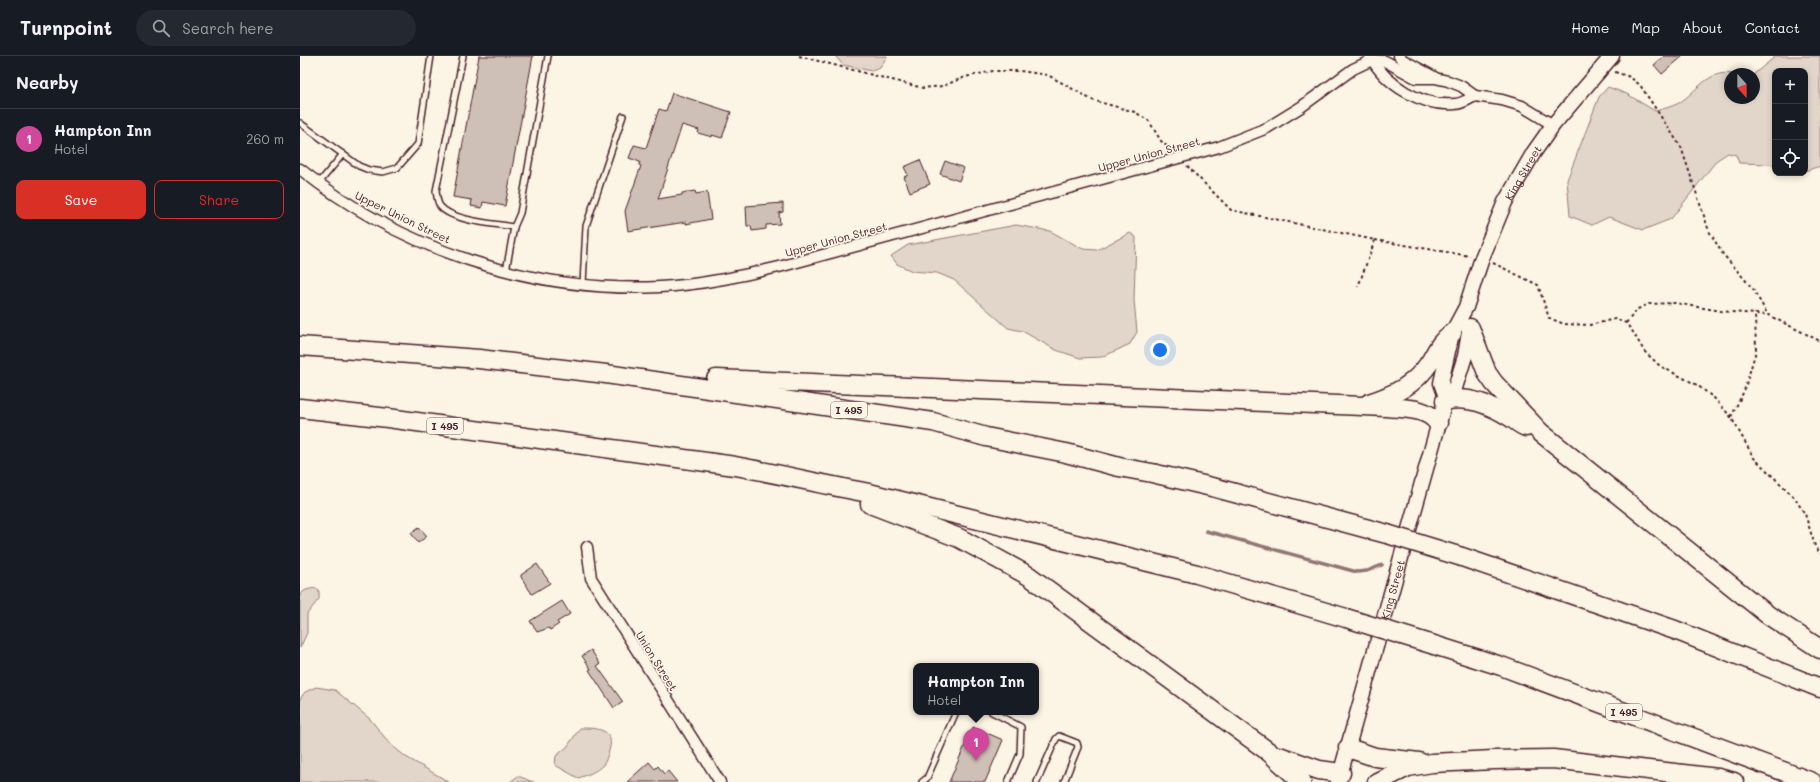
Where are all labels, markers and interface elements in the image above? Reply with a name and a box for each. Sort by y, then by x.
search box [136,10,416,46]
text: Turnpoint [20,15,112,40]
icon: search [150,17,172,39]
text: Search here [182,18,273,38]
text: Home [1571,18,1609,37]
text: Map [1631,18,1660,37]
text: About [1682,18,1723,37]
text: Contact [1745,18,1800,37]
north arrow [1724,68,1760,104]
map controls [1772,68,1808,176]
button: + [1772,68,1808,104]
text: Nearby [16,71,78,93]
button: − [1772,104,1808,140]
text: Hampton Inn [54,120,151,140]
text: 1 [26,130,32,147]
text: 260 m [246,130,284,147]
street label: Upper Union Street [1096,133,1202,175]
text: Hotel [54,140,88,157]
button: locate [1772,140,1808,176]
street label: King Street [1500,142,1544,202]
button: Save [16,180,146,219]
button: Share [154,180,284,219]
street label: Upper Union Street [353,187,453,247]
street label: Upper Union Street [783,218,889,260]
your location [1150,340,1170,360]
road number: I 495 [831,402,867,418]
road number: I 495 [427,418,463,434]
street label: King Street [1377,558,1408,621]
street label: Union Street [633,628,681,694]
popup [913,663,1039,715]
text: Hampton Inn [927,671,1025,691]
text: Hotel [927,691,961,708]
road number: I 495 [1606,704,1642,720]
pin: 1 [963,728,989,761]

